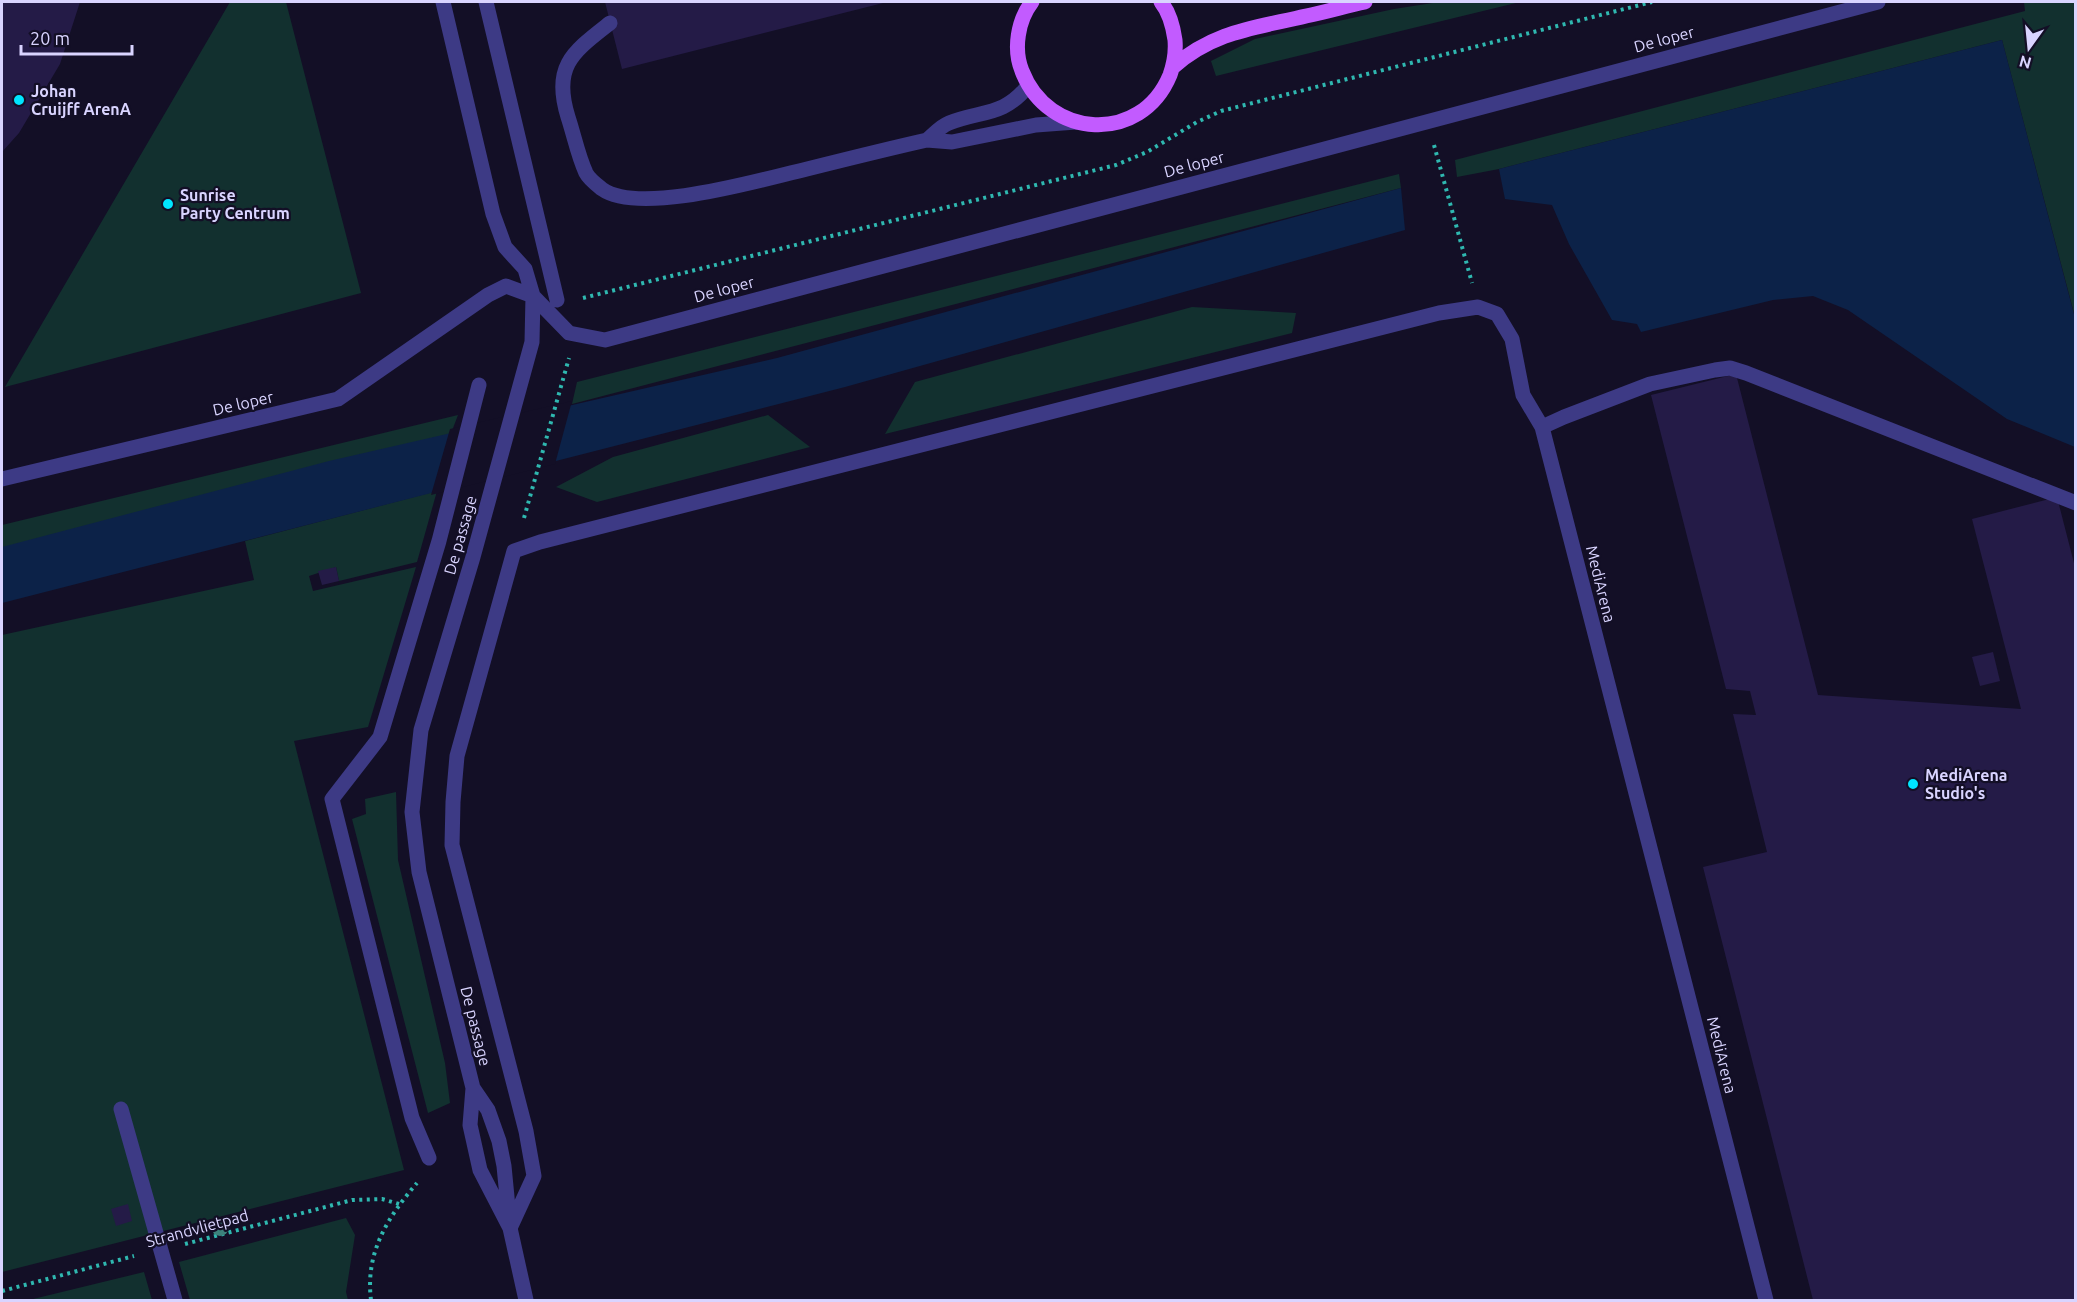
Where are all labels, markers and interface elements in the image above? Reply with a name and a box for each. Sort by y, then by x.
scale bar [21,18,132,56]
north arrow [1999,18,2059,78]
street label: De loper [1632,22,1696,56]
text: 20 m [30,28,70,48]
text: N [2017,52,2033,73]
place label: Johan Cruijff ArenA [31,82,132,118]
marker: Johan Cruijff ArenA [12,93,26,107]
street label: De loper [1162,147,1226,181]
place label: Sunrise Party Centrum [180,186,290,222]
marker: Sunrise Party Centrum [161,197,175,211]
street label: De loper [692,272,756,306]
street label: De loper [211,387,275,419]
street label: De passage [440,493,480,577]
street label: MediArena [1583,544,1619,624]
place label: MediArena Studio's [1925,766,2007,802]
marker: MediArena Studio's [1906,777,1920,791]
street label: De passage [457,984,495,1068]
street label: MediArena [1704,1015,1740,1095]
street label: Strandvlietpad [144,1206,250,1250]

